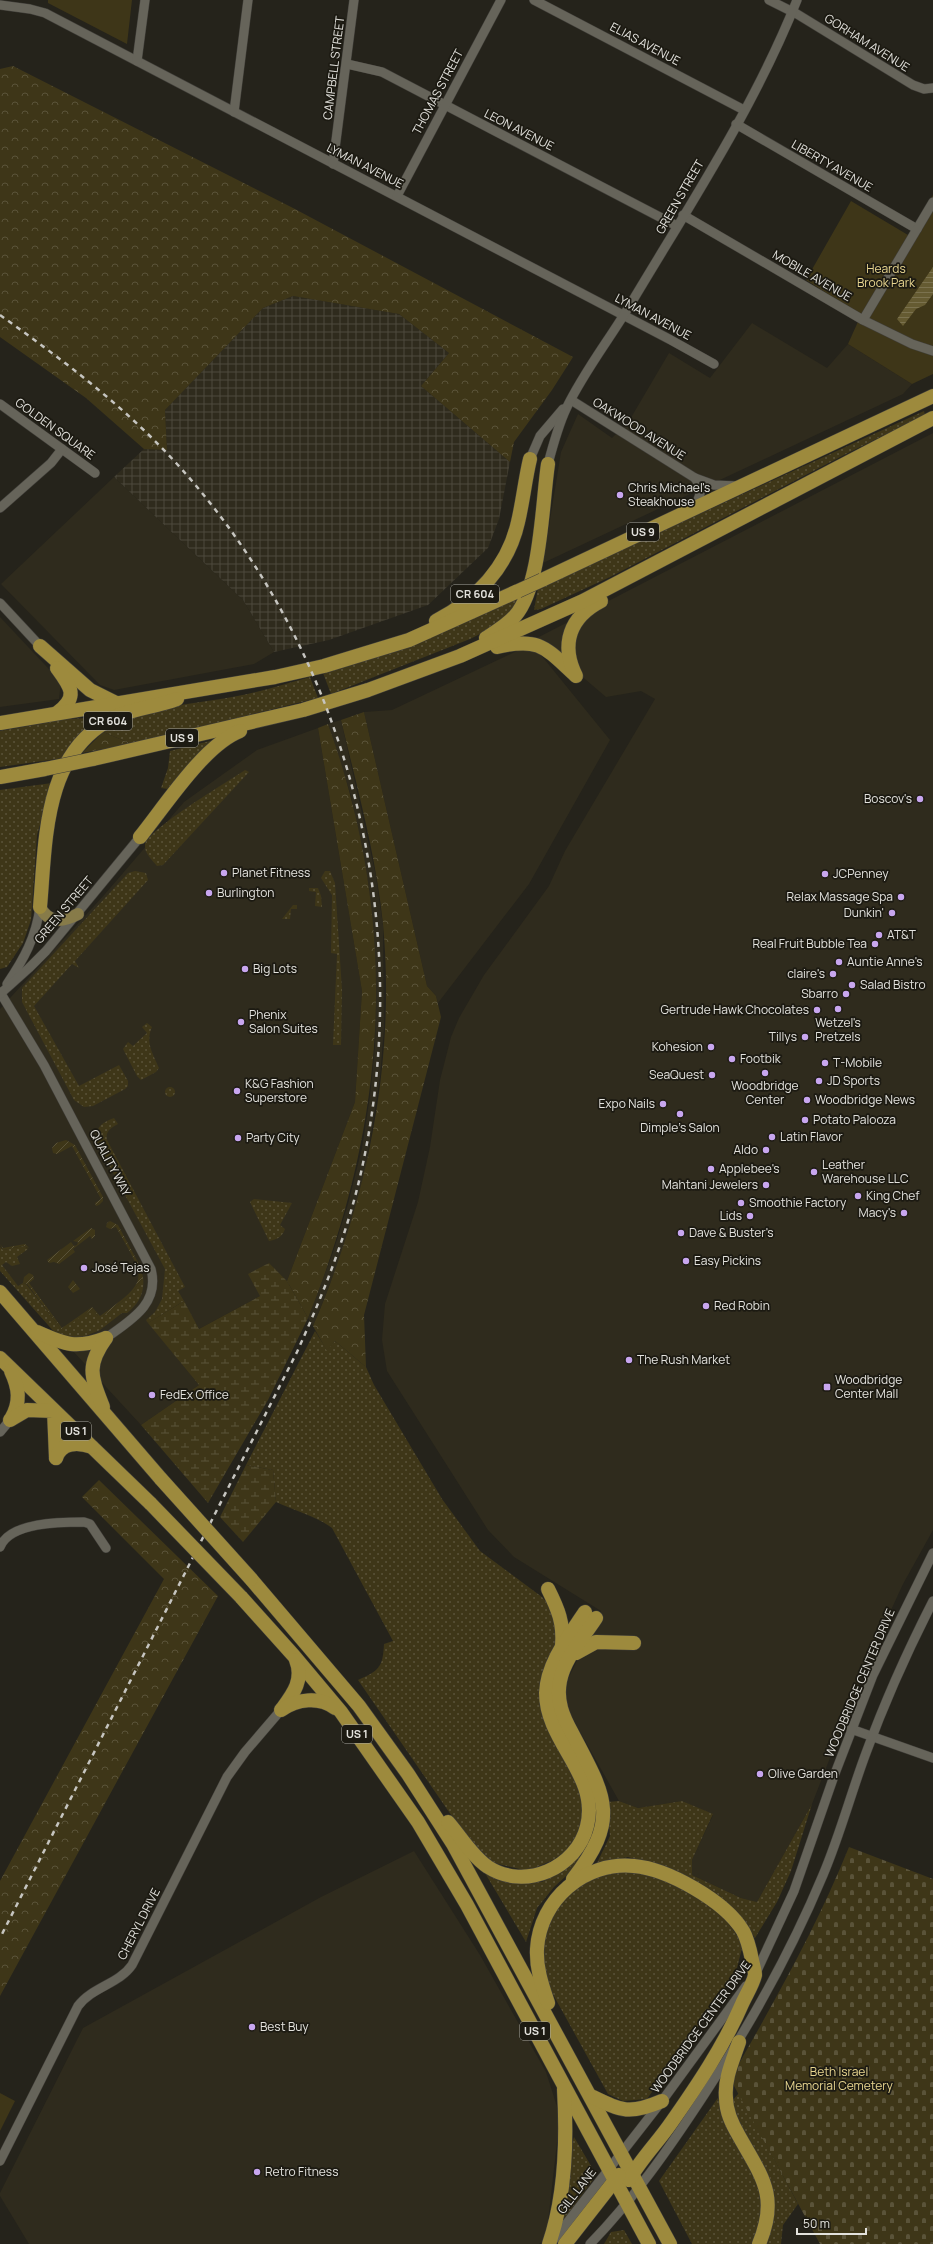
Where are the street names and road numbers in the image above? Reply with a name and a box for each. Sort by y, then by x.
street label: GORHAM AVENUE [821,10,913,76]
street label: CAMPBELL STREET [319,14,348,121]
street label: ELIAS AVENUE [607,18,683,69]
street label: THOMAS STREET [408,45,468,137]
street label: LEON AVENUE [481,105,557,155]
street label: LIBERTY AVENUE [789,135,876,196]
street label: LYMAN AVENUE [324,139,407,192]
street label: GREEN STREET [651,156,708,237]
street label: MOBILE AVENUE [770,246,855,305]
street label: LYMAN AVENUE [612,289,695,344]
street label: OAKWOOD AVENUE [590,393,689,464]
street label: GOLDEN SQUARE [12,394,99,463]
road number: US 9 [627,523,659,541]
road number: CR 604 [451,585,499,603]
road number: CR 604 [84,712,132,730]
road number: US 9 [166,729,198,747]
street label: GREEN STREET [30,872,97,947]
street label: QUALITY WAY [86,1126,135,1199]
road number: US 1 [61,1422,91,1440]
street label: WOODBRIDGE CENTER DRIVE [820,1606,899,1760]
road number: US 1 [342,1725,372,1743]
street label: CHERYL DRIVE [113,1885,164,1962]
street label: WOODBRIDGE CENTER DRIVE [647,1957,755,2096]
road number: US 1 [520,2022,550,2040]
street label: GILL LANE [553,2164,600,2217]

